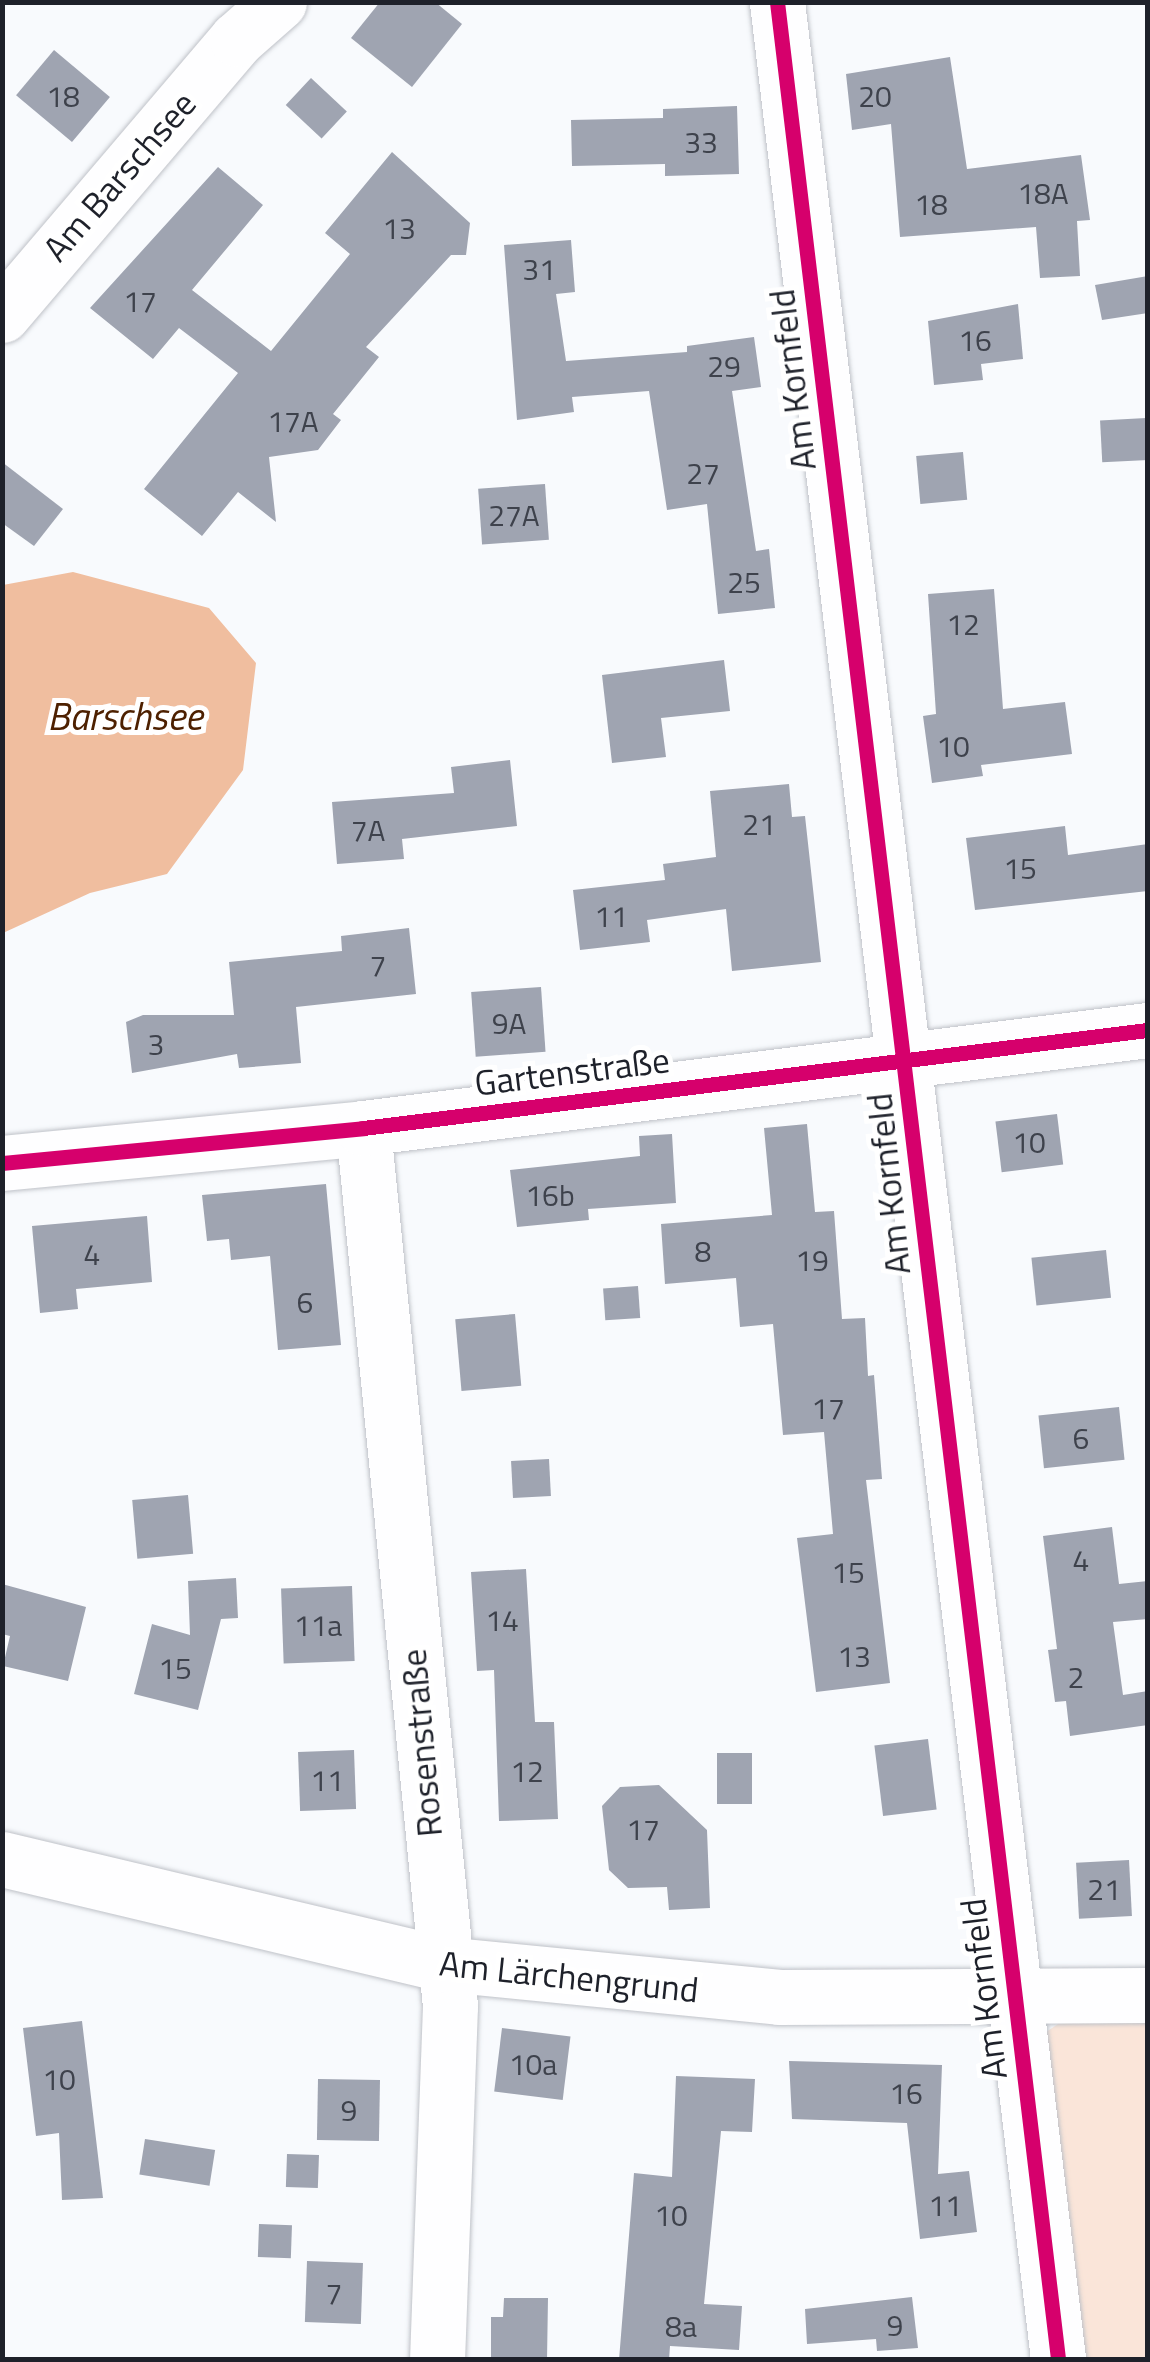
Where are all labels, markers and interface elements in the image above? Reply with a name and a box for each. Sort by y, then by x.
house number: 18 [46,78,80,114]
house number: 20 [858,78,892,114]
street label: Am Barschsee [34,83,204,269]
house number: 33 [684,124,718,160]
house number: 18A [1017,175,1069,211]
house number: 18 [914,186,948,222]
house number: 13 [382,210,416,246]
house number: 31 [522,251,556,287]
house number: 17 [123,283,157,319]
street label: Am Kornfeld [760,287,824,473]
house number: 16 [958,322,992,358]
house number: 29 [707,348,741,384]
house number: 17A [267,403,319,439]
house number: 27 [686,455,720,491]
house number: 27A [488,497,540,533]
house number: 25 [727,564,761,600]
house number: 12 [946,606,980,642]
water label: Barschsee [47,694,203,740]
house number: 10 [936,728,970,764]
house number: 21 [742,806,776,842]
house number: 7A [351,812,385,848]
house number: 15 [1003,850,1037,886]
house number: 11 [594,898,628,934]
house number: 7 [370,947,386,983]
house number: 9A [492,1005,526,1041]
house number: 3 [148,1026,164,1062]
street label: Gartenstraße [472,1038,672,1104]
street label: Am Kornfeld [858,1091,918,1277]
house number: 10 [1012,1124,1046,1160]
house number: 16b [525,1177,575,1213]
house number: 8 [695,1233,711,1269]
house number: 4 [84,1236,100,1272]
house number: 19 [795,1242,829,1278]
house number: 6 [297,1284,313,1320]
house number: 17 [811,1390,845,1426]
house number: 6 [1073,1420,1089,1456]
house number: 4 [1073,1542,1089,1578]
house number: 15 [831,1554,865,1590]
house number: 14 [485,1602,519,1638]
house number: 11a [294,1607,342,1643]
house number: 13 [837,1638,871,1674]
street label: Rosenstraße [392,1647,450,1839]
house number: 15 [158,1650,192,1686]
house number: 2 [1068,1659,1084,1695]
house number: 12 [510,1753,544,1789]
house number: 11 [310,1762,344,1798]
house number: 17 [626,1811,660,1847]
house number: 21 [1087,1871,1121,1907]
street label: Am Kornfeld [951,1896,1015,2082]
street label: Am Lärchengrund [437,1942,701,2010]
house number: 10a [509,2046,557,2082]
house number: 10 [42,2061,76,2097]
house number: 16 [889,2075,923,2111]
house number: 9 [341,2092,357,2128]
house number: 11 [928,2187,962,2223]
house number: 10 [654,2197,688,2233]
house number: 7 [326,2275,342,2311]
house number: 9 [887,2307,903,2343]
house number: 8a [665,2308,697,2344]

